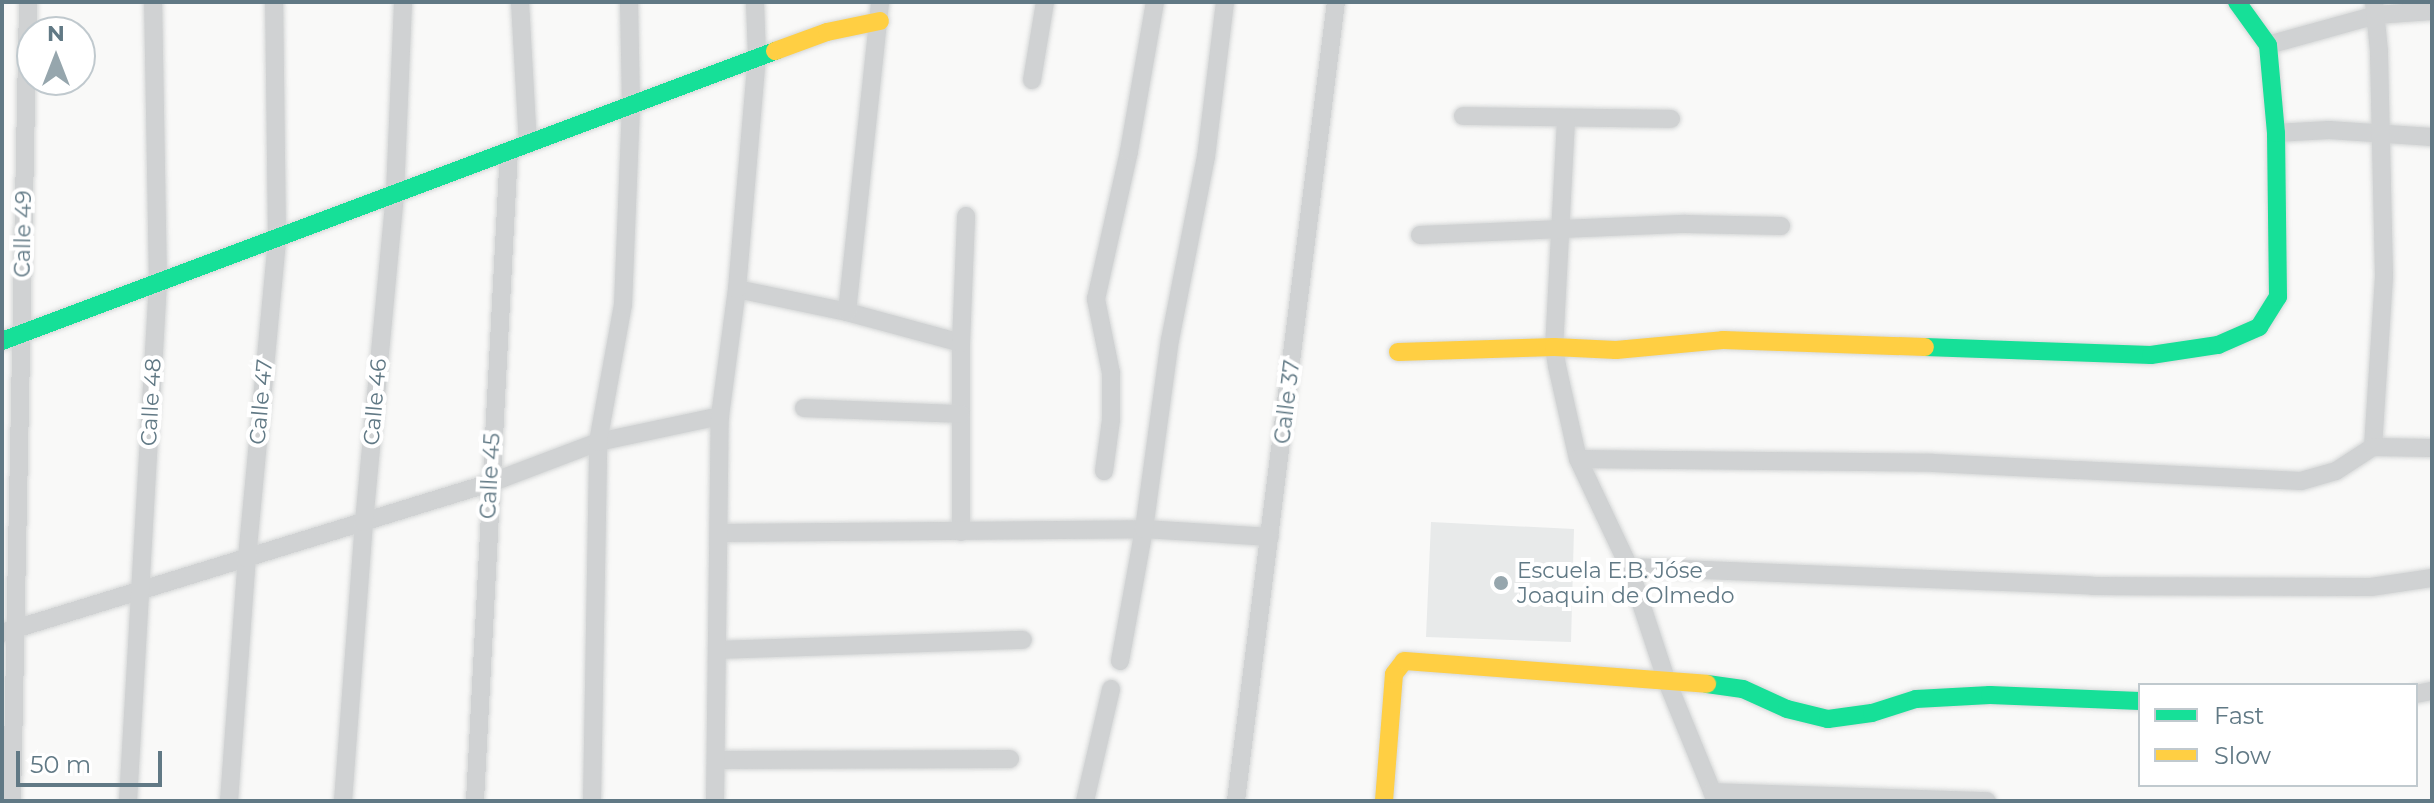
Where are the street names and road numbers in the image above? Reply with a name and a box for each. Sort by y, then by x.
street label: Calle 49 [9,190,37,278]
street label: Calle 48 [136,357,166,447]
street label: Calle 46 [358,357,392,447]
street label: Calle 47 [244,358,278,446]
street label: Calle 37 [1269,359,1305,445]
street label: Calle 45 [475,432,505,520]

